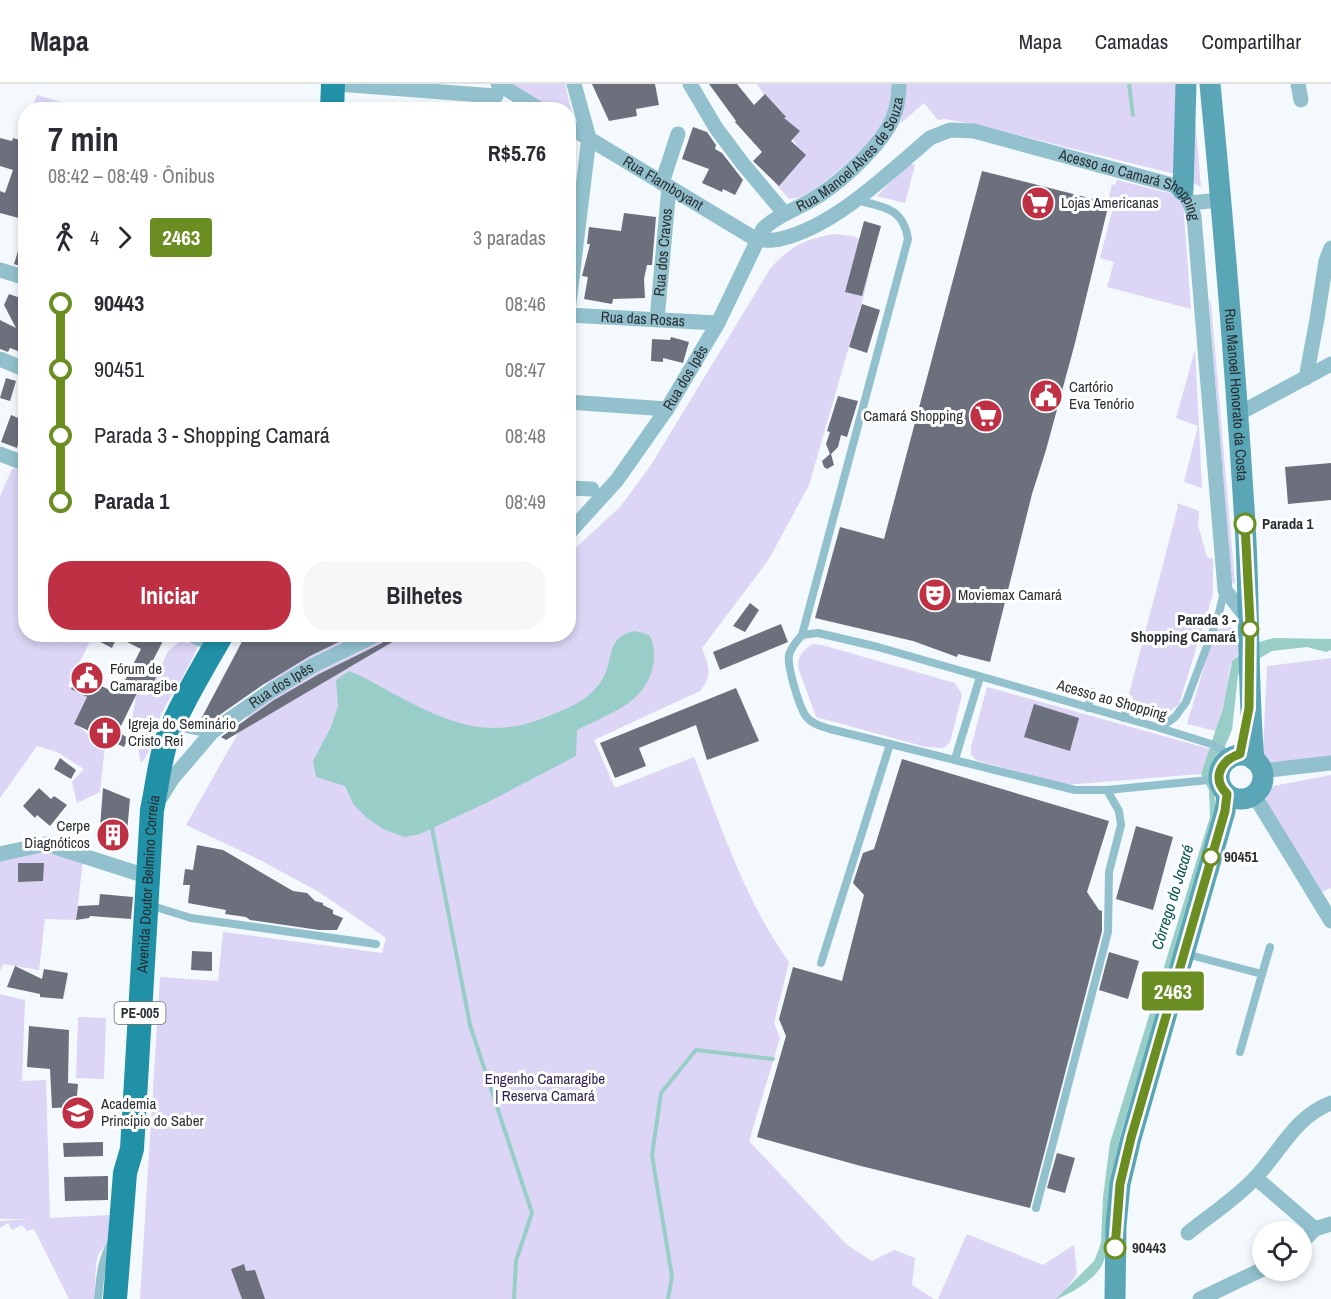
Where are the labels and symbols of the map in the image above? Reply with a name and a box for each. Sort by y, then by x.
street label: Rua Manoel Alves de Souza [792,95,908,216]
street label: Acesso ao Camará Shopping [1056,143,1205,221]
street label: Rua Flamboyant [619,151,708,216]
supermarket icon: Lojas Americanas [1020,185,1056,221]
place label: Lojas Americanas [1061,192,1159,213]
street label: Rua dos Cravos [648,207,677,297]
street label: Rua das Rosas [600,306,685,331]
street label: Rua Manoel Honorato da Costa [1220,308,1253,482]
street label: Rua dos Ipês [658,341,713,414]
place label: Cartório Eva Tenório [1069,376,1135,414]
public building icon: Cartório Eva Tenório [1028,378,1064,414]
supermarket icon: Camará Shopping [968,398,1004,434]
place label: Camará Shopping [863,405,963,426]
marker: Parada 1 [1234,513,1256,535]
place label: Parada 1 [1262,513,1313,534]
theatre icon: Moviemax Camará [917,577,953,613]
place label: Moviemax Camará [958,584,1062,605]
place label: Parada 3 - Shopping Camará [1131,609,1236,647]
marker: Parada 3 - Shopping Camará [1241,620,1259,638]
street label: Rua dos Ipês [244,657,317,713]
place label: Fórum de Camaragibe [110,658,178,696]
public building icon: Fórum de Camaragibe [69,660,105,696]
street label: Acesso ao Shopping [1054,674,1170,725]
place label: Igreja do Seminário Cristo Rei [128,713,236,751]
church icon: Igreja do Seminário Cristo Rei [87,715,123,751]
street label: Avenida Doutor Belmino Correia [131,793,165,974]
place label: Cerpe Diagnóticos [24,815,90,853]
building icon: Cerpe Diagnóticos [95,817,131,853]
water label: Córrego do Jacaré [1146,842,1198,952]
place label: 90451 [1224,846,1258,867]
marker: 90451 [1202,848,1220,866]
line badge: 2463 [1131,972,1215,1010]
road number: PE-005 [114,1002,166,1024]
park label: Engenho Camaragibe | Reserva Camará [485,1068,605,1106]
place label: Academia Princípio do Saber [100,1093,204,1131]
school or university icon: Academia Princípio do Saber [60,1095,96,1131]
marker: 90443 [1104,1237,1126,1259]
place label: 90443 [1132,1237,1166,1258]

